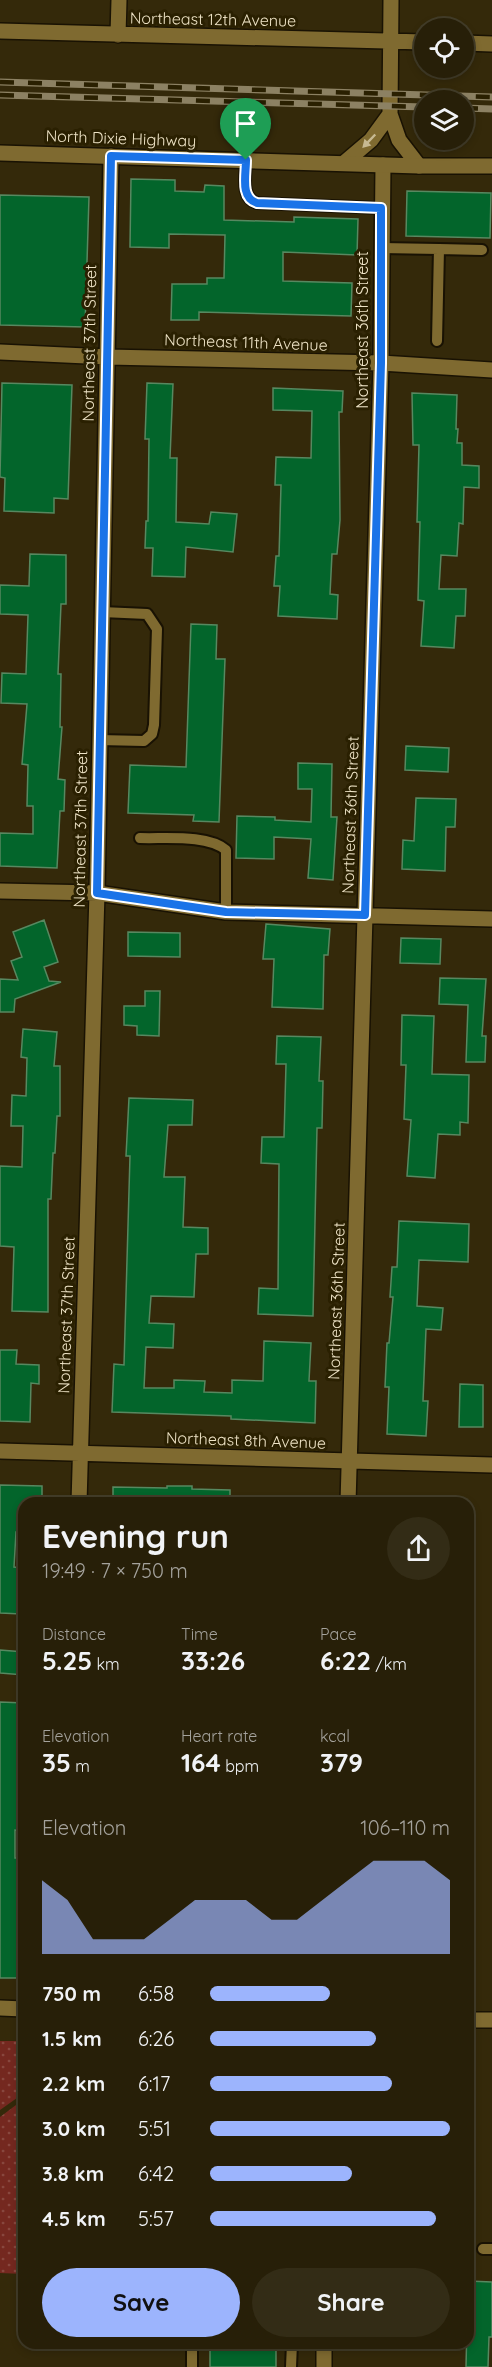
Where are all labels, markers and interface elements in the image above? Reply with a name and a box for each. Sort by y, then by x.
street label: Northeast 12th Avenue [130,8,296,30]
map controls [414,18,474,150]
button: locate [414,18,474,78]
button: layers [414,90,474,150]
pin [220,98,271,160]
icon: arrive [229,107,262,140]
street label: North Dixie Highway [45,125,197,151]
one-way arrow [362,133,376,147]
street label: Northeast 36th Street [352,251,372,409]
street label: Northeast 37th Street [78,264,100,422]
street label: Northeast 11th Avenue [164,329,328,355]
street label: Northeast 36th Street [337,736,363,894]
street label: Northeast 37th Street [69,750,91,908]
street label: Northeast 36th Street [323,1222,349,1380]
street label: Northeast 37th Street [53,1236,79,1394]
street label: Northeast 8th Avenue [166,1427,326,1453]
text: Evening run [42,1515,229,1556]
button: share [387,1517,450,1580]
text: 19:49 · 7 × 750 m [42,1558,188,1583]
text: Distance [42,1624,106,1644]
text: Time [181,1624,218,1644]
text: Pace [320,1624,356,1644]
text: 5.25 [42,1644,92,1677]
text: 33:26 [181,1644,245,1677]
text: 6:22 [320,1644,371,1677]
text: km [92,1654,120,1674]
text: /km [371,1654,407,1674]
text: Elevation [42,1726,109,1746]
text: Heart rate [181,1726,257,1746]
text: kcal [320,1726,350,1746]
text: 35 [42,1746,71,1779]
text: 164 [181,1746,221,1779]
text: 379 [320,1746,363,1779]
text: m [71,1756,90,1776]
text: bpm [221,1756,259,1776]
text: Elevation [42,1815,126,1840]
text: 106–110 m [360,1815,450,1840]
text: 750 m [42,1981,101,2006]
text: 6:58 [138,1981,174,2006]
text: 1.5 km [42,2026,102,2051]
text: 6:26 [138,2026,174,2051]
text: 2.2 km [42,2071,105,2096]
text: 6:17 [138,2071,170,2096]
text: 3.0 km [42,2116,105,2141]
text: 5:51 [138,2116,171,2141]
text: 3.8 km [42,2161,104,2186]
text: 6:42 [138,2161,174,2186]
text: 4.5 km [42,2206,106,2231]
text: 5:57 [138,2206,174,2231]
button: Save [42,2268,240,2337]
button: Share [252,2268,450,2337]

